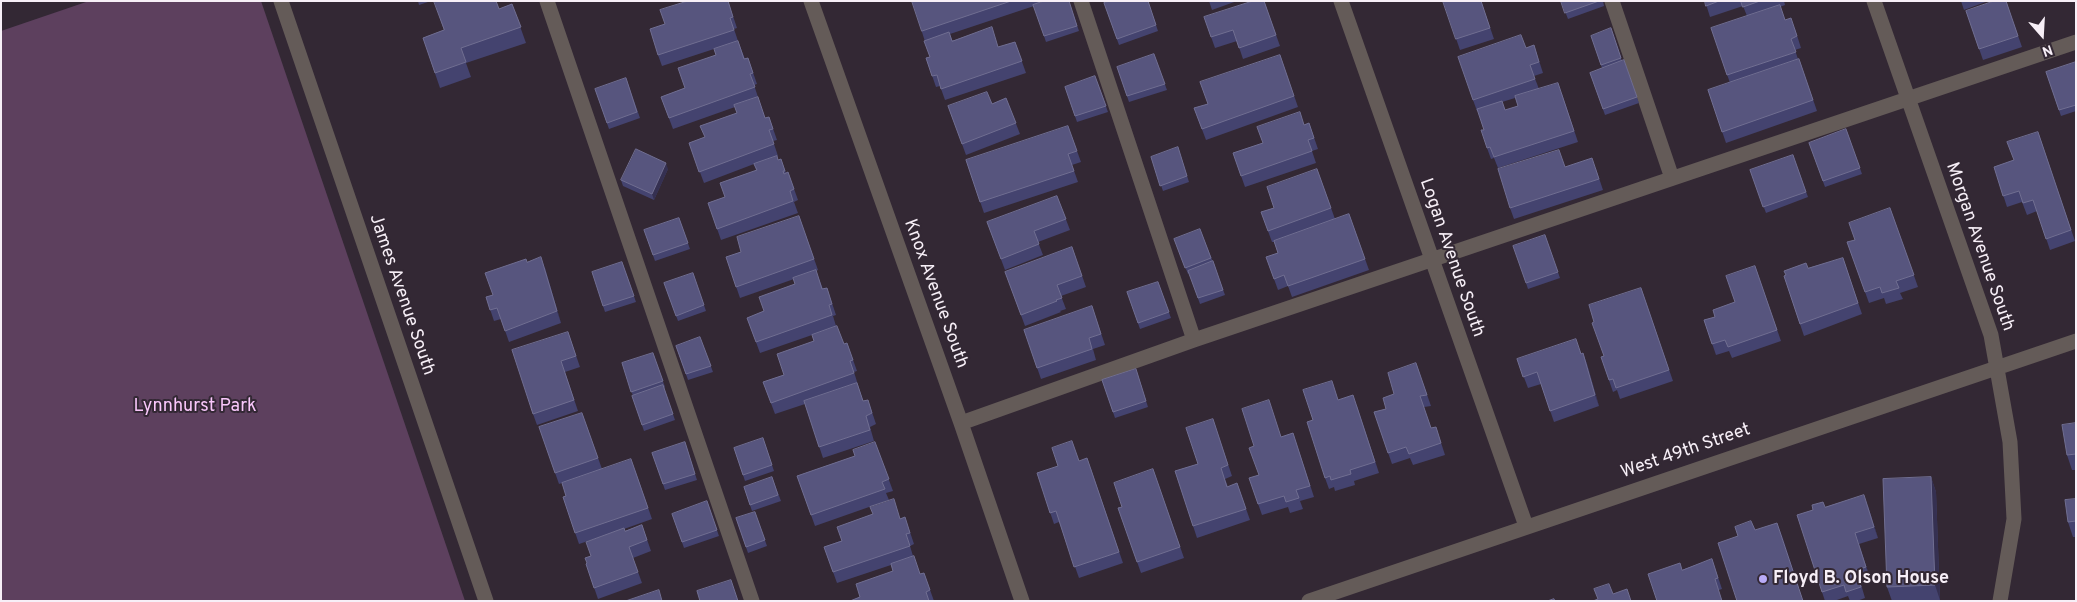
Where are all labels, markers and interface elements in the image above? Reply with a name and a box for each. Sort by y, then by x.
north arrow [2017,10,2067,60]
text: N [2040,40,2055,59]
street label: Morgan Avenue South [1940,160,2018,334]
street label: Logan Avenue South [1414,176,1488,340]
street label: James Avenue South [363,212,439,378]
street label: Knox Avenue South [898,216,972,372]
park label: Lynnhurst Park [133,396,257,418]
street label: West 49th Street [1618,420,1754,484]
place label: Floyd B. Olson House [1773,568,1949,590]
marker: Floyd B. Olson House [1757,573,1769,585]

